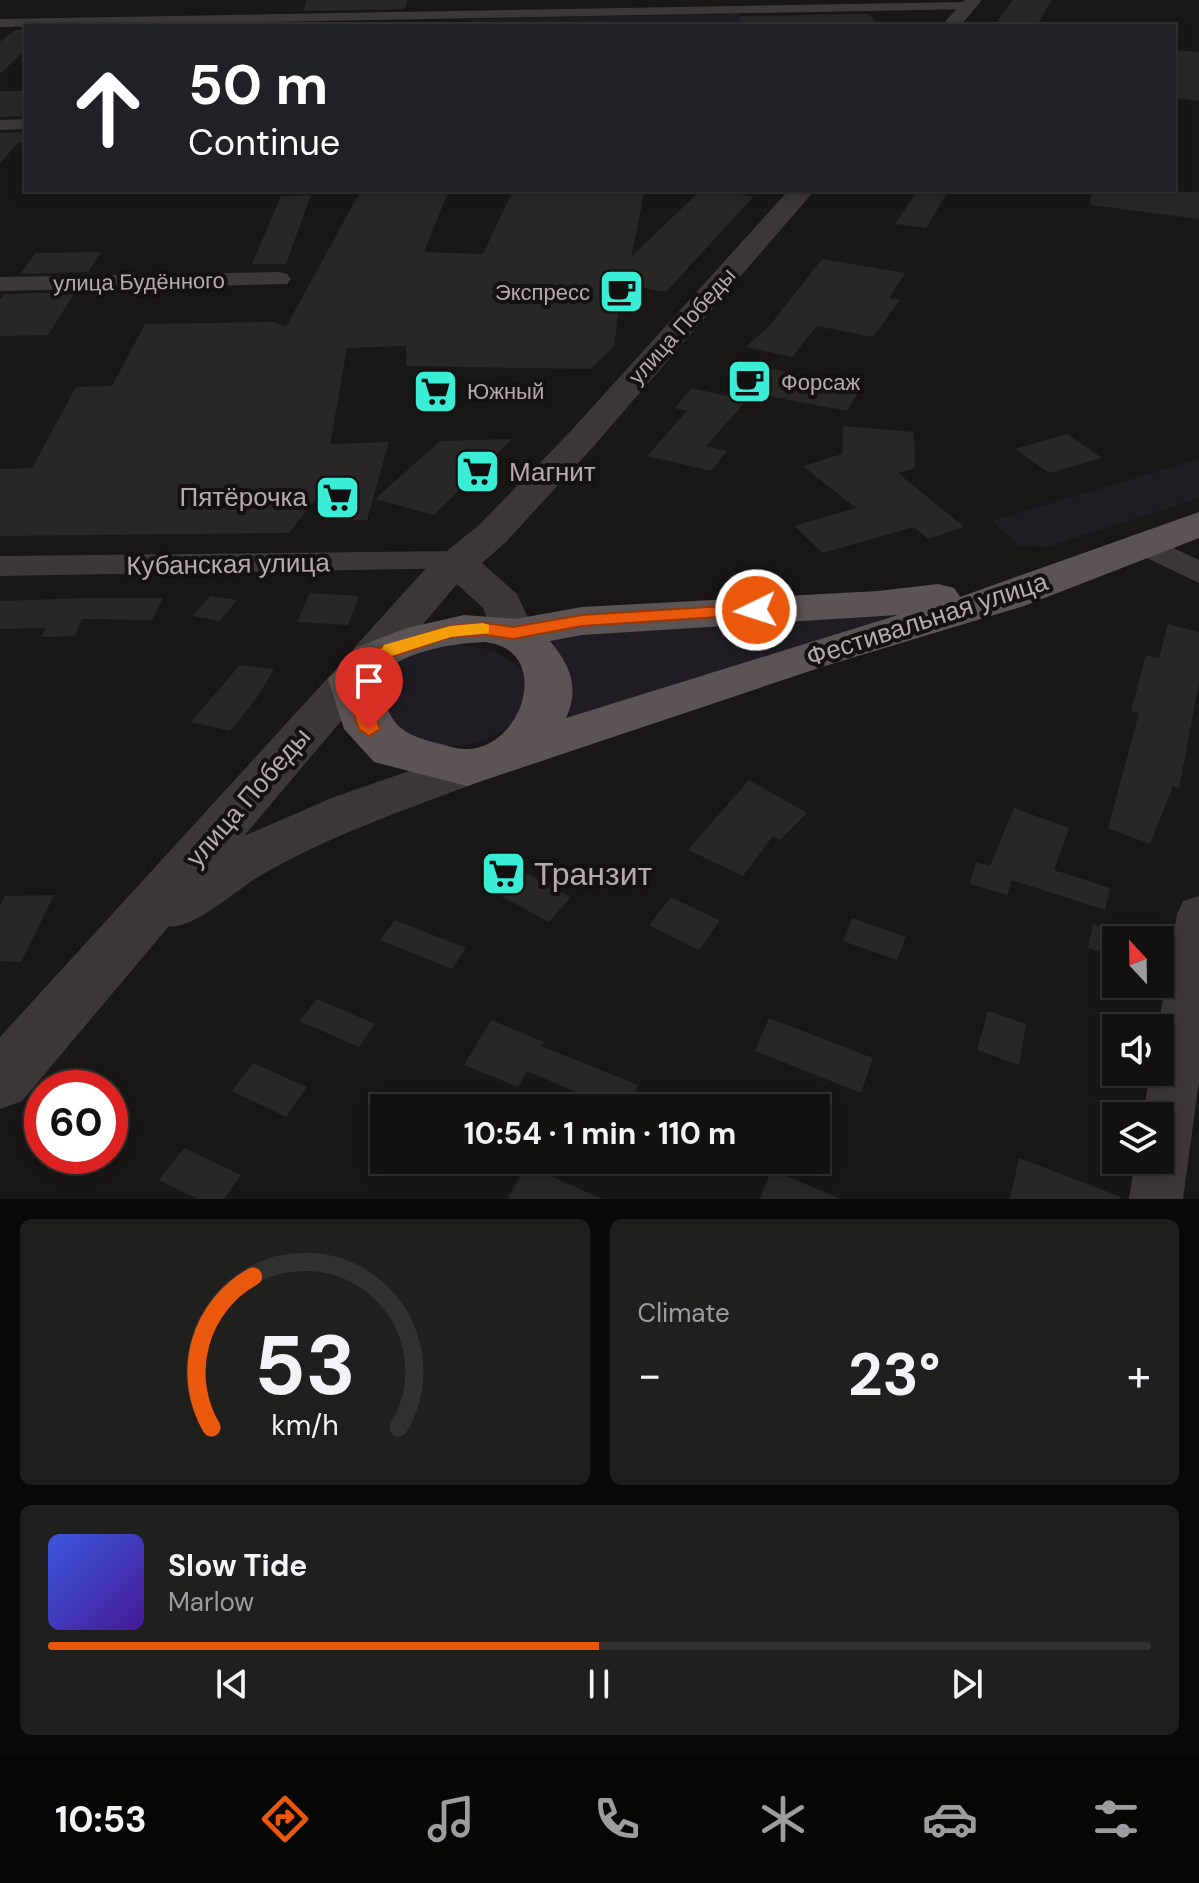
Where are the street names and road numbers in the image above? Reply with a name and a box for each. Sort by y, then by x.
street label: улица Победы [622,262,742,390]
street label: улица Будённого [53,266,225,298]
street label: Кубанская улица [126,545,331,583]
street label: Фестивальная улица [802,564,1052,674]
street label: улица Победы [178,720,318,874]

